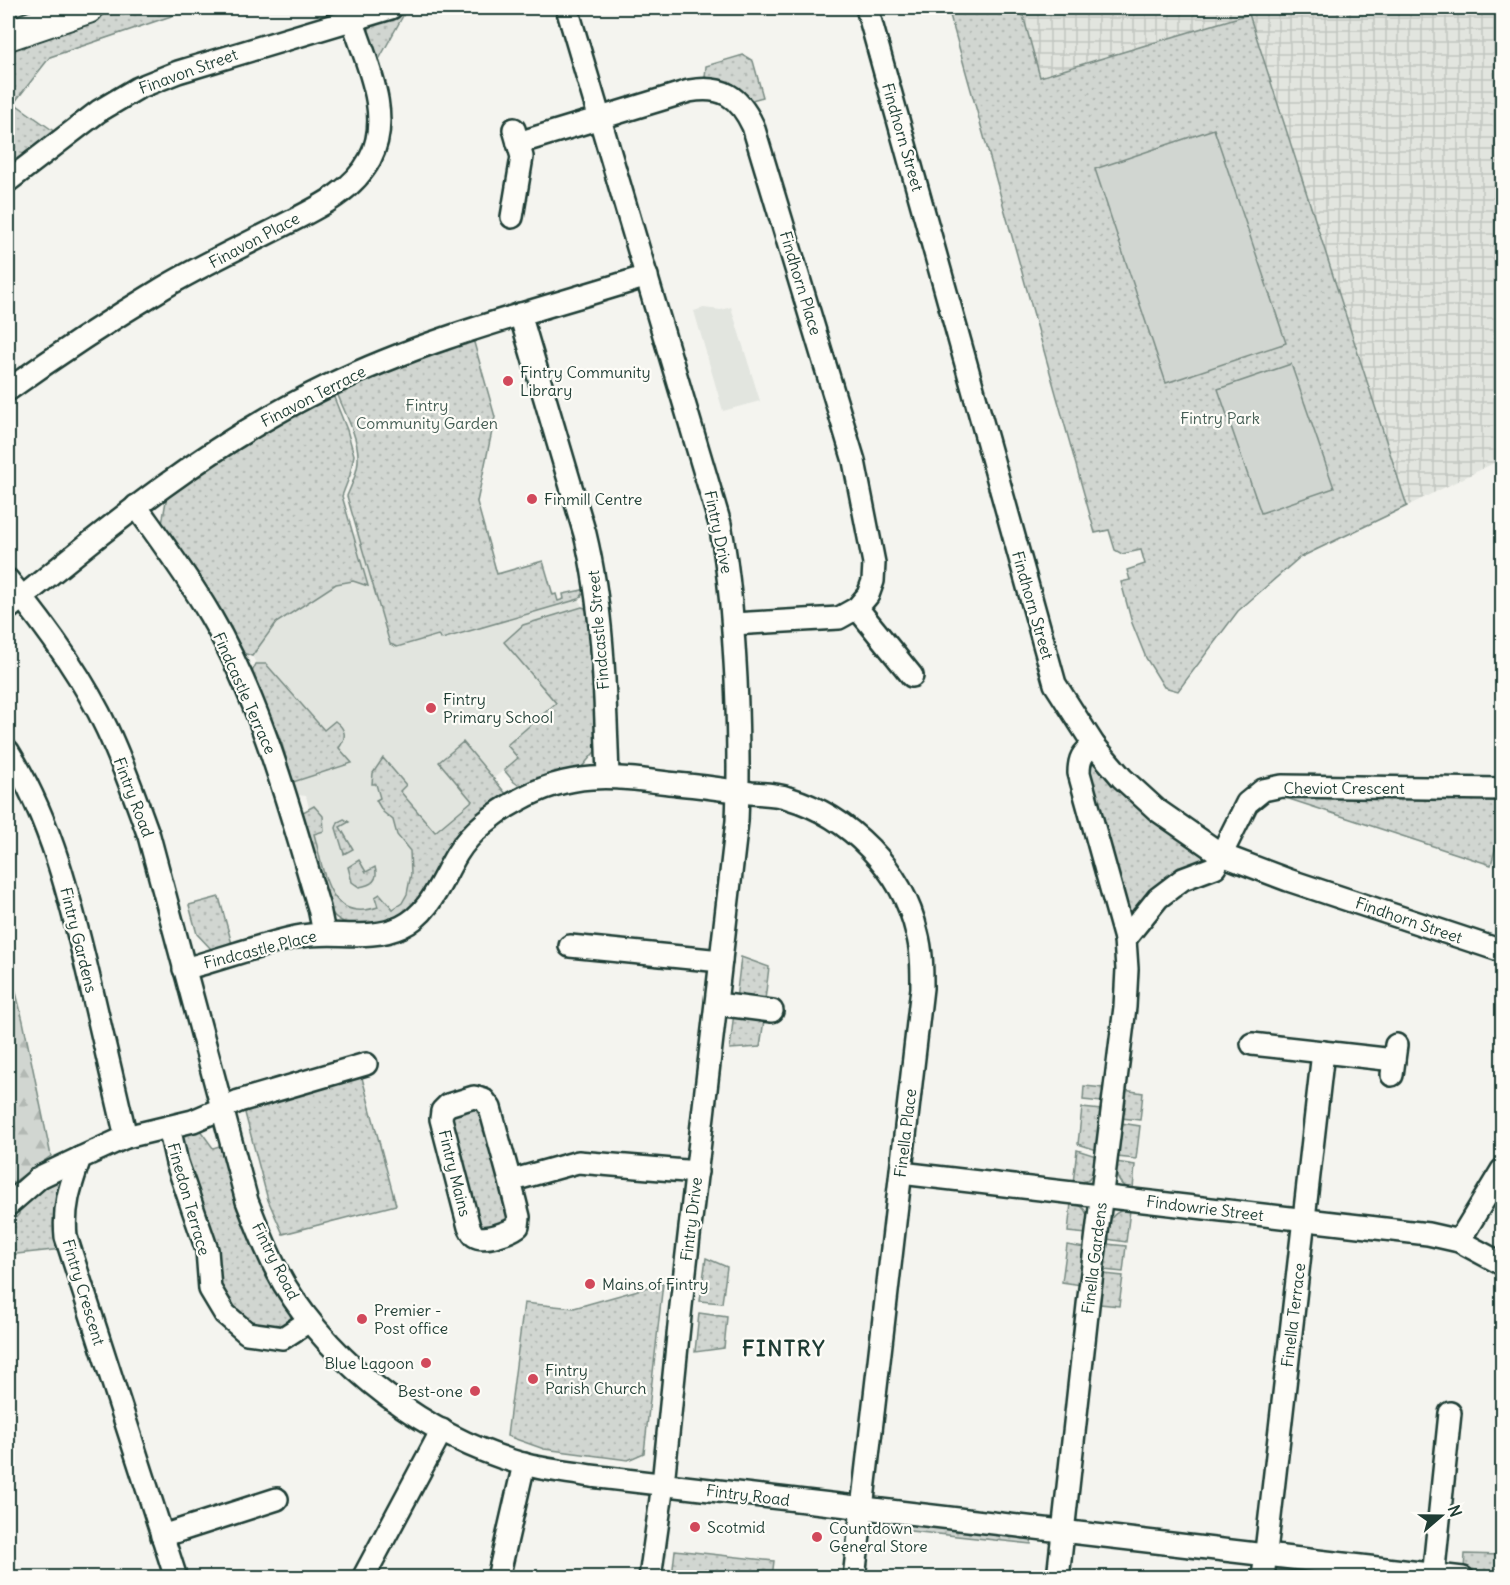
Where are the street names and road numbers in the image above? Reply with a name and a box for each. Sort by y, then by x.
street label: Finavon Street [136,44,241,98]
street label: Findhorn Street [878,80,928,194]
street label: Finavon Place [205,208,303,272]
street label: Findhorn Place [776,228,826,338]
street label: Finavon Terrace [257,361,369,431]
street label: Fintry Drive [700,489,738,575]
street label: Findhorn Street [1008,548,1058,662]
street label: Findcastle Street [583,569,613,691]
street label: Findcastle Terrace [209,629,281,757]
street label: Fintry Road [110,754,158,840]
street label: Cheviot Crescent [1283,778,1405,798]
street label: Fintry Gardens [56,885,102,995]
street label: Findhorn Street [1353,892,1466,948]
street label: Findcastle Place [201,925,319,973]
street label: Finella Place [890,1087,920,1179]
street label: Fintry Mains [435,1128,475,1218]
street label: Finedon Terrace [163,1140,215,1258]
street label: Fintry Drive [676,1176,706,1262]
street label: Findowrie Street [1145,1191,1265,1225]
street label: Finella Gardens [1077,1201,1111,1315]
street label: Fintry Road [248,1219,304,1303]
street label: Fintry Crescent [58,1237,110,1348]
street label: Finella Terrace [1277,1262,1309,1368]
street label: Fintry Road [705,1480,791,1510]

